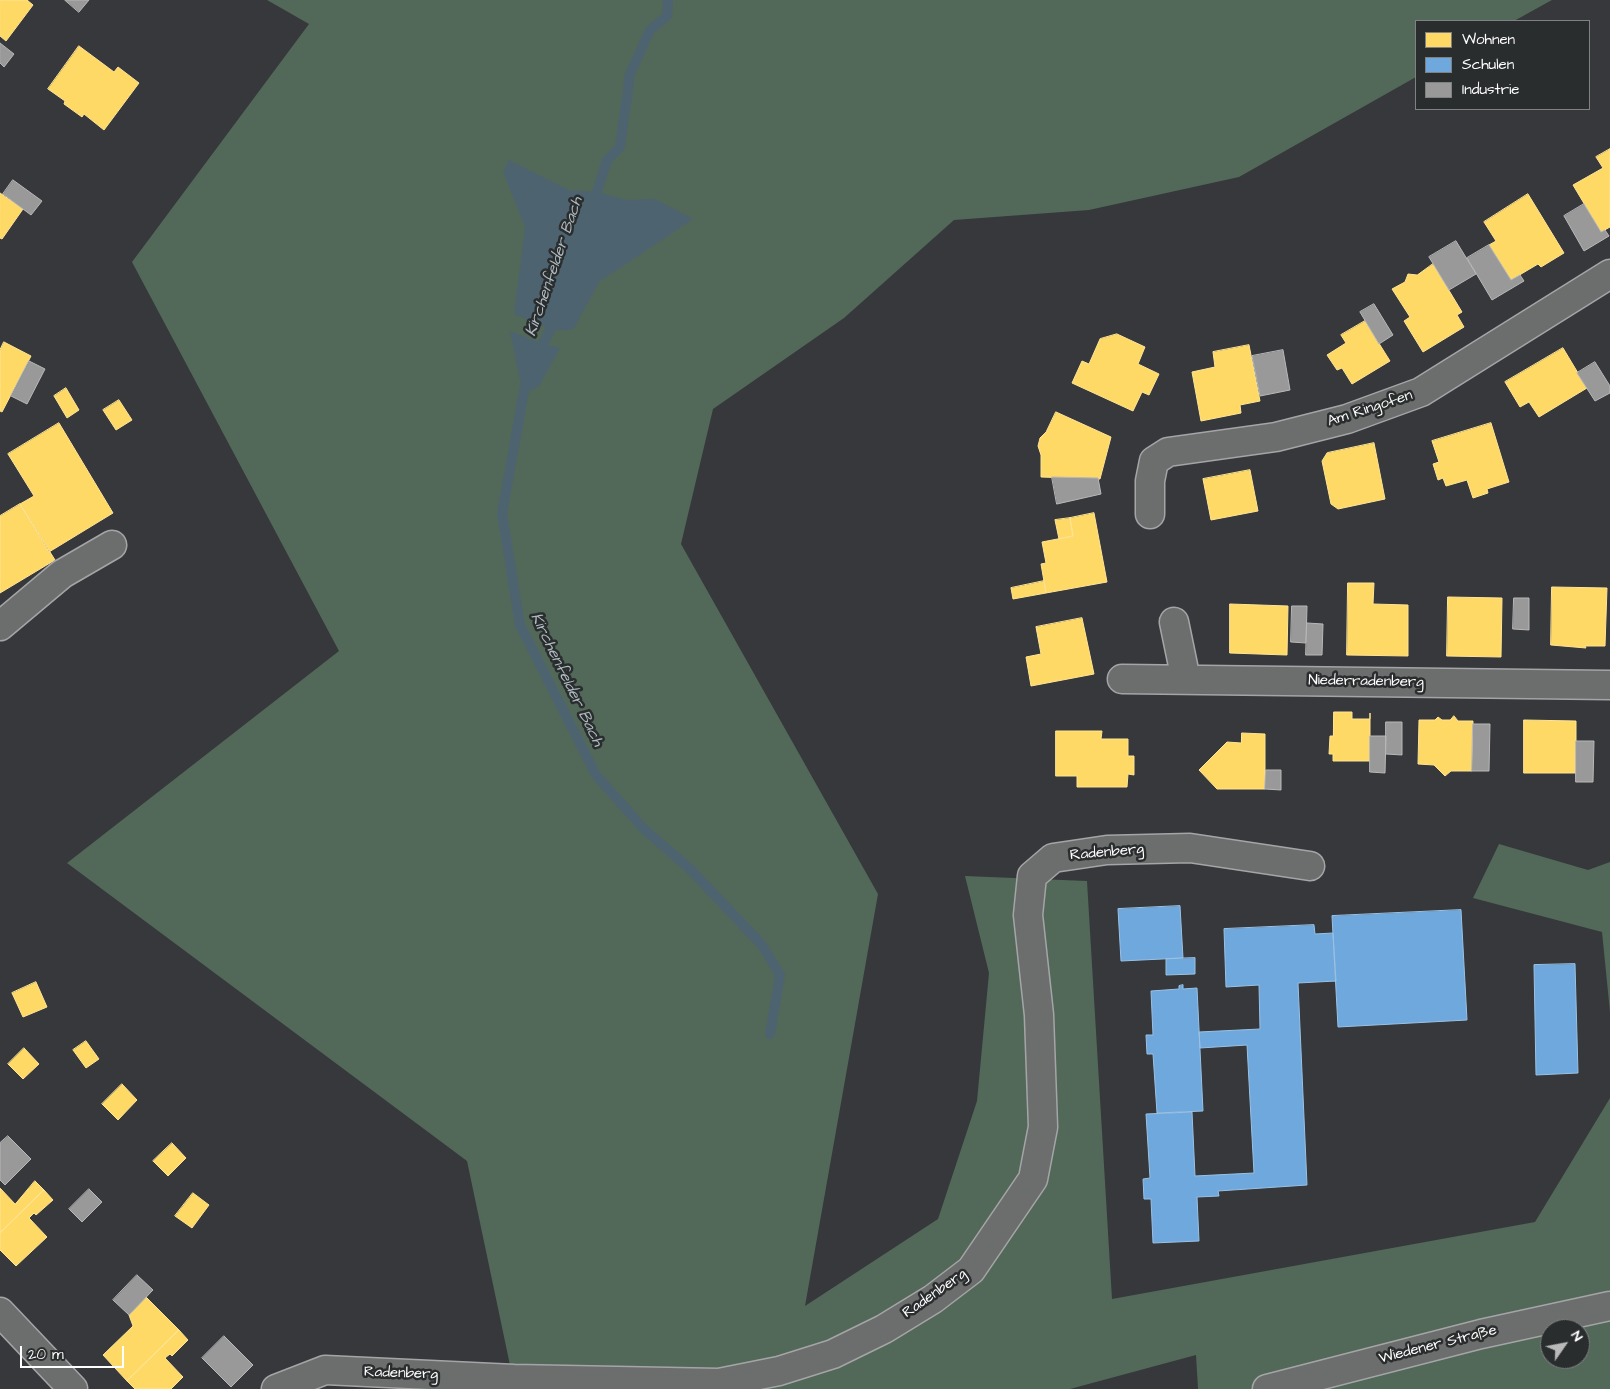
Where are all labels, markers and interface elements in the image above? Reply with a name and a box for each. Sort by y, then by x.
legend [1415,20,1590,110]
text: Wohnen [1462,29,1515,50]
text: Schulen [1462,54,1514,75]
text: Industrie [1462,79,1519,100]
water label: Kirchenfelder Bach [522,195,588,339]
street label: Am Ringofen [1325,387,1415,431]
water label: Kirchenfelder Bach [525,610,607,750]
street label: Niederradenberg [1308,672,1424,692]
street label: Radenberg [1069,841,1145,865]
street label: Radenberg [899,1265,971,1323]
north arrow [1540,1319,1590,1369]
street label: Wiedener Straße [1377,1322,1499,1368]
text: N [1566,1327,1588,1346]
scale bar [22,1336,126,1368]
text: 20 m [28,1344,64,1365]
street label: Radenberg [364,1364,438,1384]

